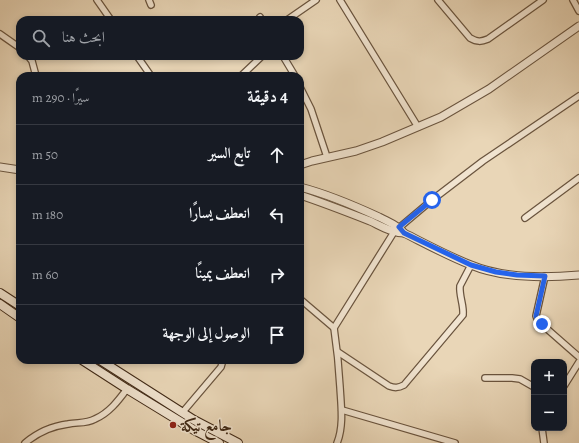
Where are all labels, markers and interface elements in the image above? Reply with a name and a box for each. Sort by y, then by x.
search box [16,16,304,60]
icon: search [30,27,52,49]
text: ابحث هنا [62,27,105,47]
text: 4 دقيقة [247,85,288,108]
text: سيرًا · 290 m [32,89,90,106]
text: تابع السير [208,143,250,163]
icon: ahead [266,144,288,166]
text: 50 m [32,146,58,163]
route start [423,191,441,209]
text: انعطف يسارًا [189,203,250,223]
icon: left [266,204,288,226]
text: 180 m [32,206,63,223]
text: انعطف يمينًا [195,263,250,283]
icon: right [266,264,288,286]
text: 60 m [32,266,58,283]
route end [533,315,551,333]
text: الوصول إلى الوجهة [163,323,250,343]
icon: arrive [266,324,288,346]
map controls [531,359,567,431]
button: + [531,359,567,395]
button: − [531,395,567,431]
place label: جامع تيكة [180,415,232,441]
marker: جامع تيكة [168,420,178,430]

